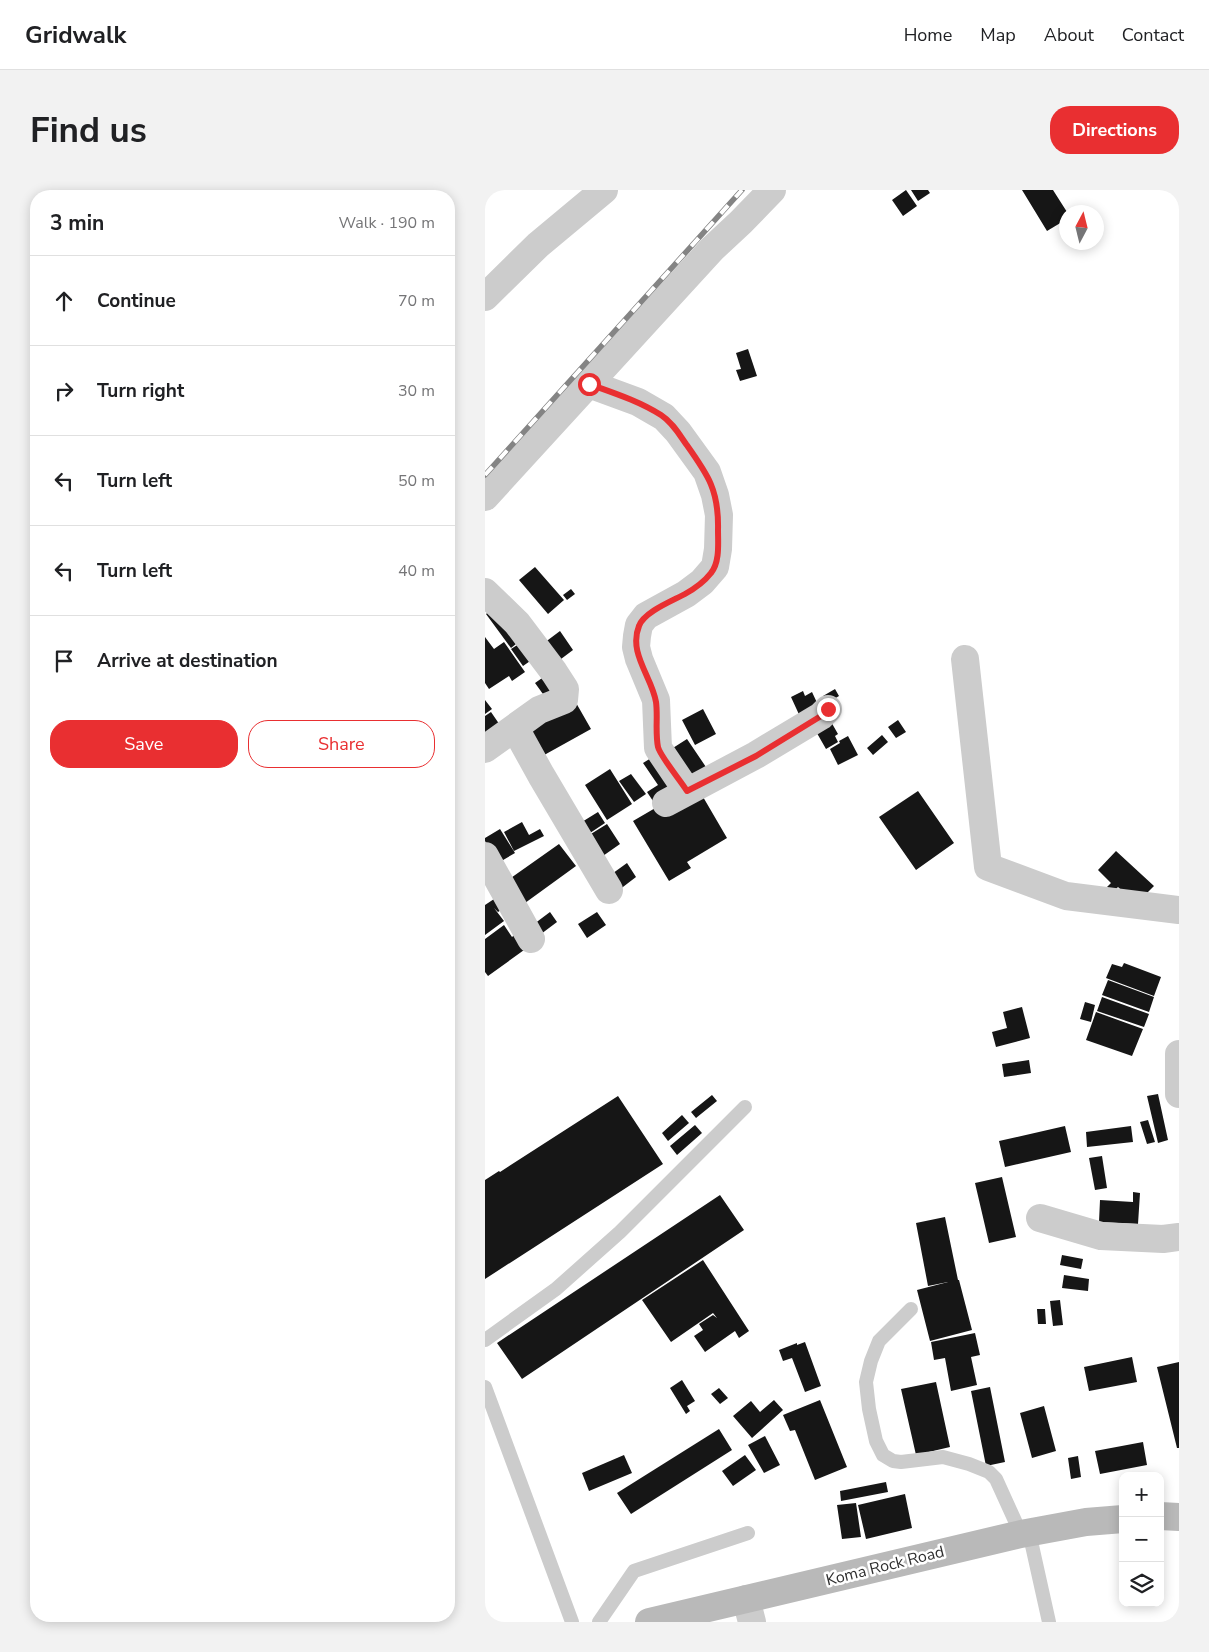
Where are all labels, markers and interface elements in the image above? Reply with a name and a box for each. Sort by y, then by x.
text: Gridwalk [25,19,126,51]
text: Home [904,23,952,47]
text: Map [980,23,1016,47]
text: About [1044,23,1094,47]
text: Contact [1122,23,1184,47]
button: Directions [1050,106,1179,154]
text: Find us [30,107,147,154]
north arrow [1059,205,1104,250]
text: 3 min [50,209,104,237]
text: Walk · 190 m [339,212,435,234]
icon: ahead [50,287,78,315]
text: Continue [97,288,176,314]
text: 70 m [398,290,435,312]
route start [578,373,601,396]
icon: right [50,377,78,405]
text: Turn right [97,378,184,404]
text: 30 m [398,380,435,402]
icon: left [50,467,78,495]
text: Turn left [97,468,172,494]
text: 50 m [398,470,435,492]
icon: left [50,557,78,585]
text: Turn left [97,558,172,584]
text: 40 m [398,560,435,582]
icon: arrive [50,647,78,675]
text: Arrive at destination [97,648,278,674]
route end [817,698,840,721]
button: Save [50,720,238,768]
button: Share [248,720,435,768]
map controls [1119,1472,1164,1607]
button: + [1119,1472,1164,1517]
button: − [1119,1517,1164,1562]
street label: Koma Rock Road [824,1541,946,1591]
button: layers [1119,1562,1164,1607]

